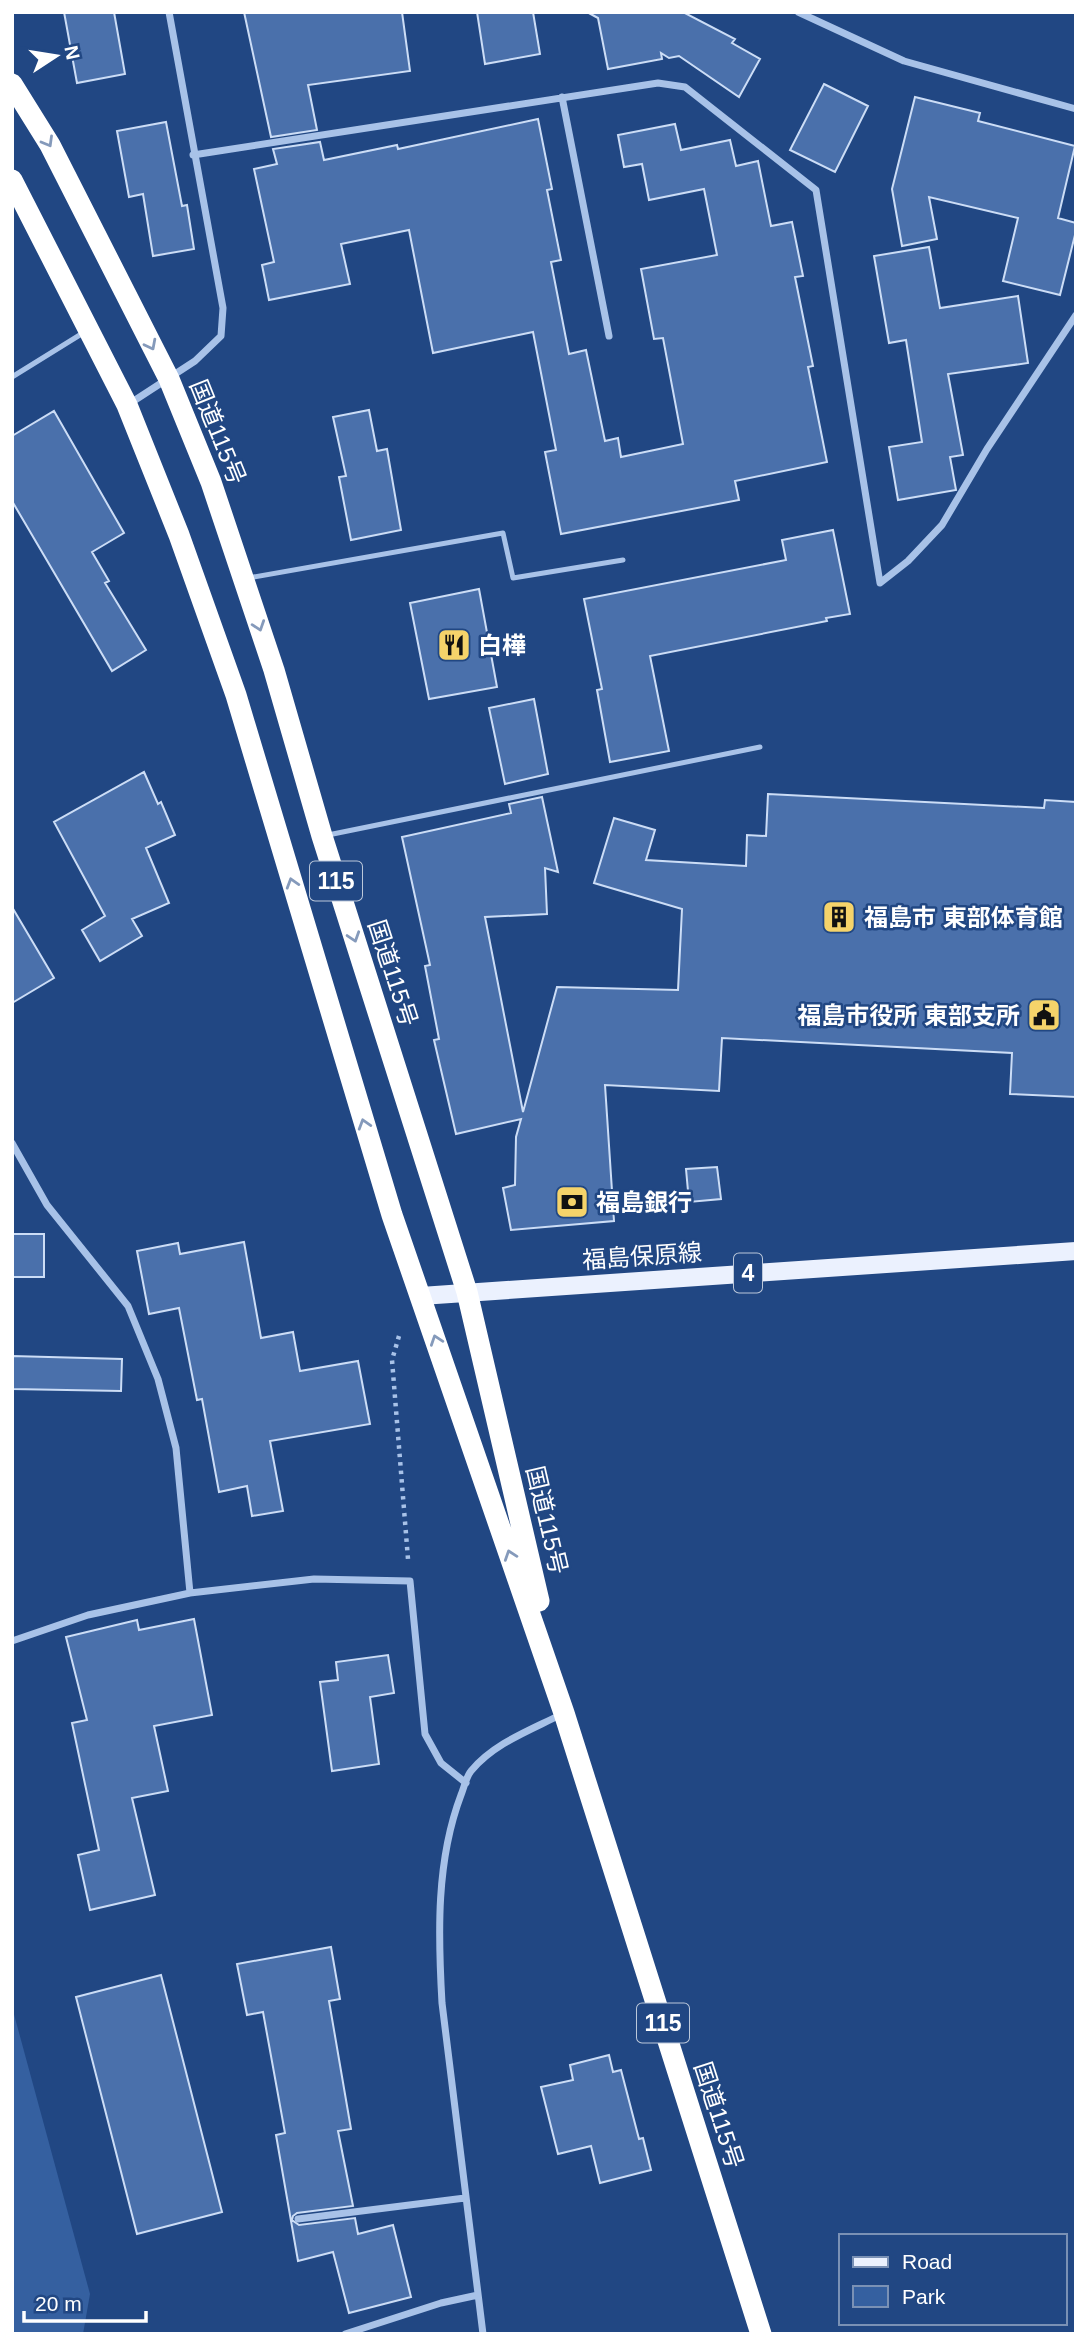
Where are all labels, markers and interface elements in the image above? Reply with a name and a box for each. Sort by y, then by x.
north arrow [21,21,91,91]
text: N [60,44,84,61]
one-way arrow [40,135,53,148]
one-way arrow [143,338,157,350]
street label: 国道115号 [185,376,251,488]
one-way arrow [251,619,265,631]
restaurant icon: 白樺 [435,626,473,664]
place label: 白樺 [478,632,526,659]
road number: 115 [310,862,362,900]
one-way arrow [286,877,301,889]
building icon: 福島市 東部体育館 [820,898,858,936]
place label: 福島市 東部体育館 [864,904,1063,931]
street label: 国道115号 [363,916,423,1030]
one-way arrow [345,931,360,943]
public building icon: 福島市役所 東部支所 [1025,996,1063,1034]
place label: 福島市役所 東部支所 [797,1002,1020,1029]
one-way arrow [358,1119,373,1131]
bank icon: 福島銀行 [553,1183,591,1221]
place label: 福島銀行 [596,1189,692,1216]
street label: 福島保原線 [581,1238,703,1274]
road number: 4 [734,1254,762,1292]
one-way arrow [430,1335,444,1347]
street label: 国道115号 [521,1463,573,1577]
one-way arrow [504,1550,518,1562]
road number: 115 [637,2004,689,2042]
street label: 国道115号 [689,2058,749,2172]
legend [839,2234,1067,2325]
text: Road [902,2250,952,2273]
scale bar [24,2280,147,2324]
text: Park [902,2285,946,2308]
text: 20 m [35,2292,82,2315]

